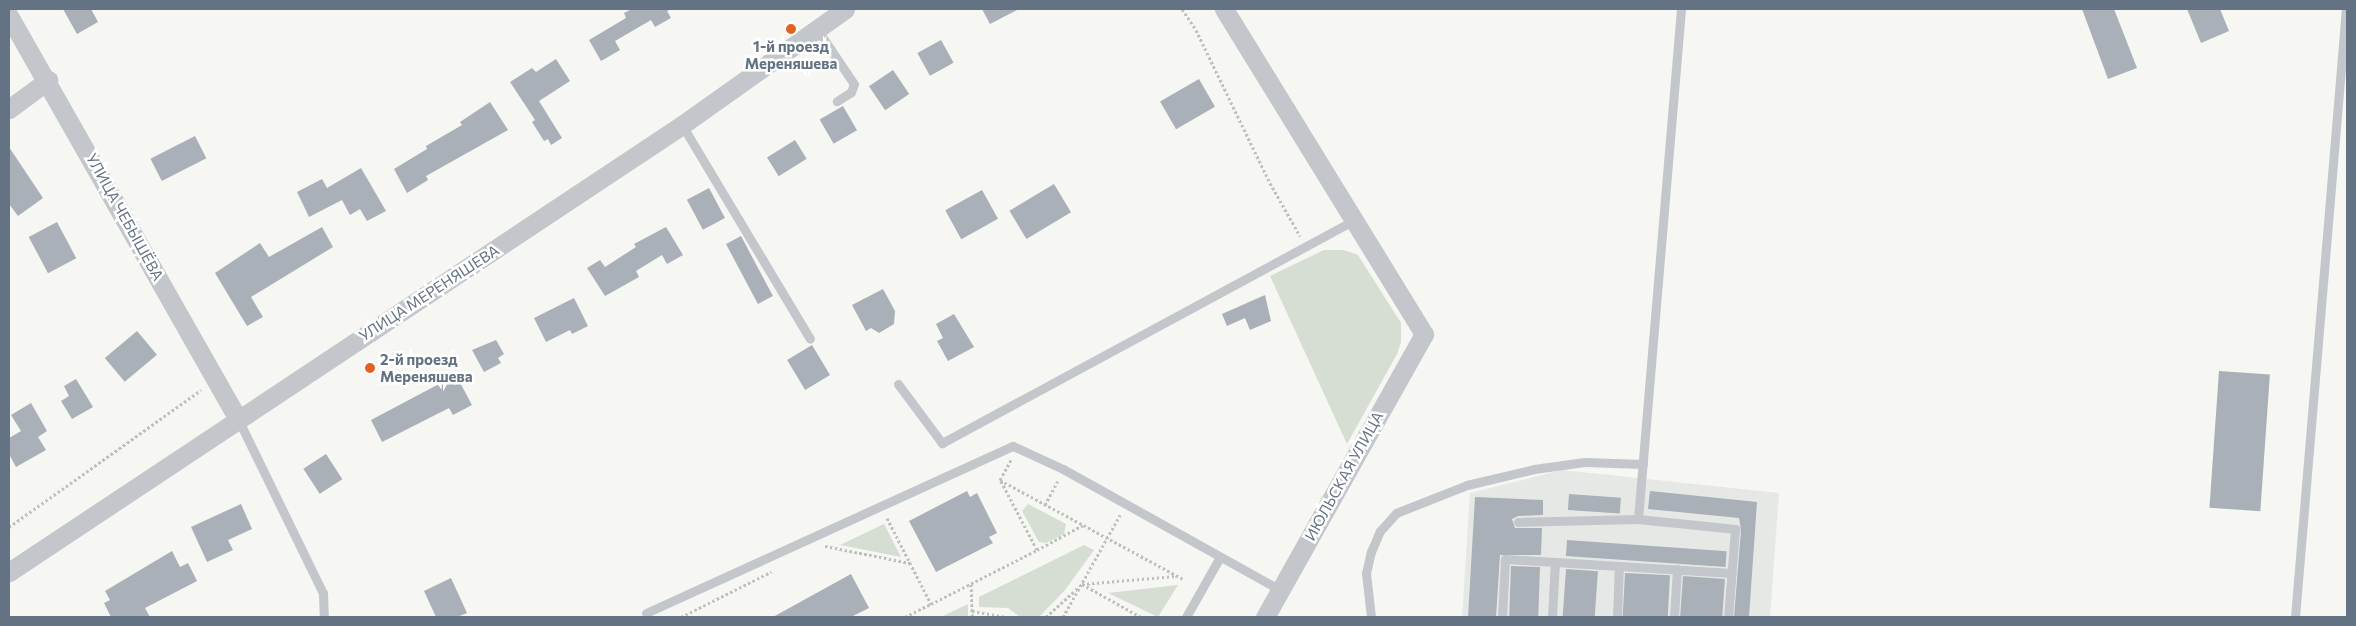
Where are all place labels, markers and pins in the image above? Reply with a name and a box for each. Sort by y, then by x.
marker: 1-й проезд Мереняшева [785,23,797,35]
place label: 1-й проезд Мереняшева [745,37,837,72]
place label: 2-й проезд Мереняшева [380,350,473,385]
marker: 2-й проезд Мереняшева [364,362,376,374]

